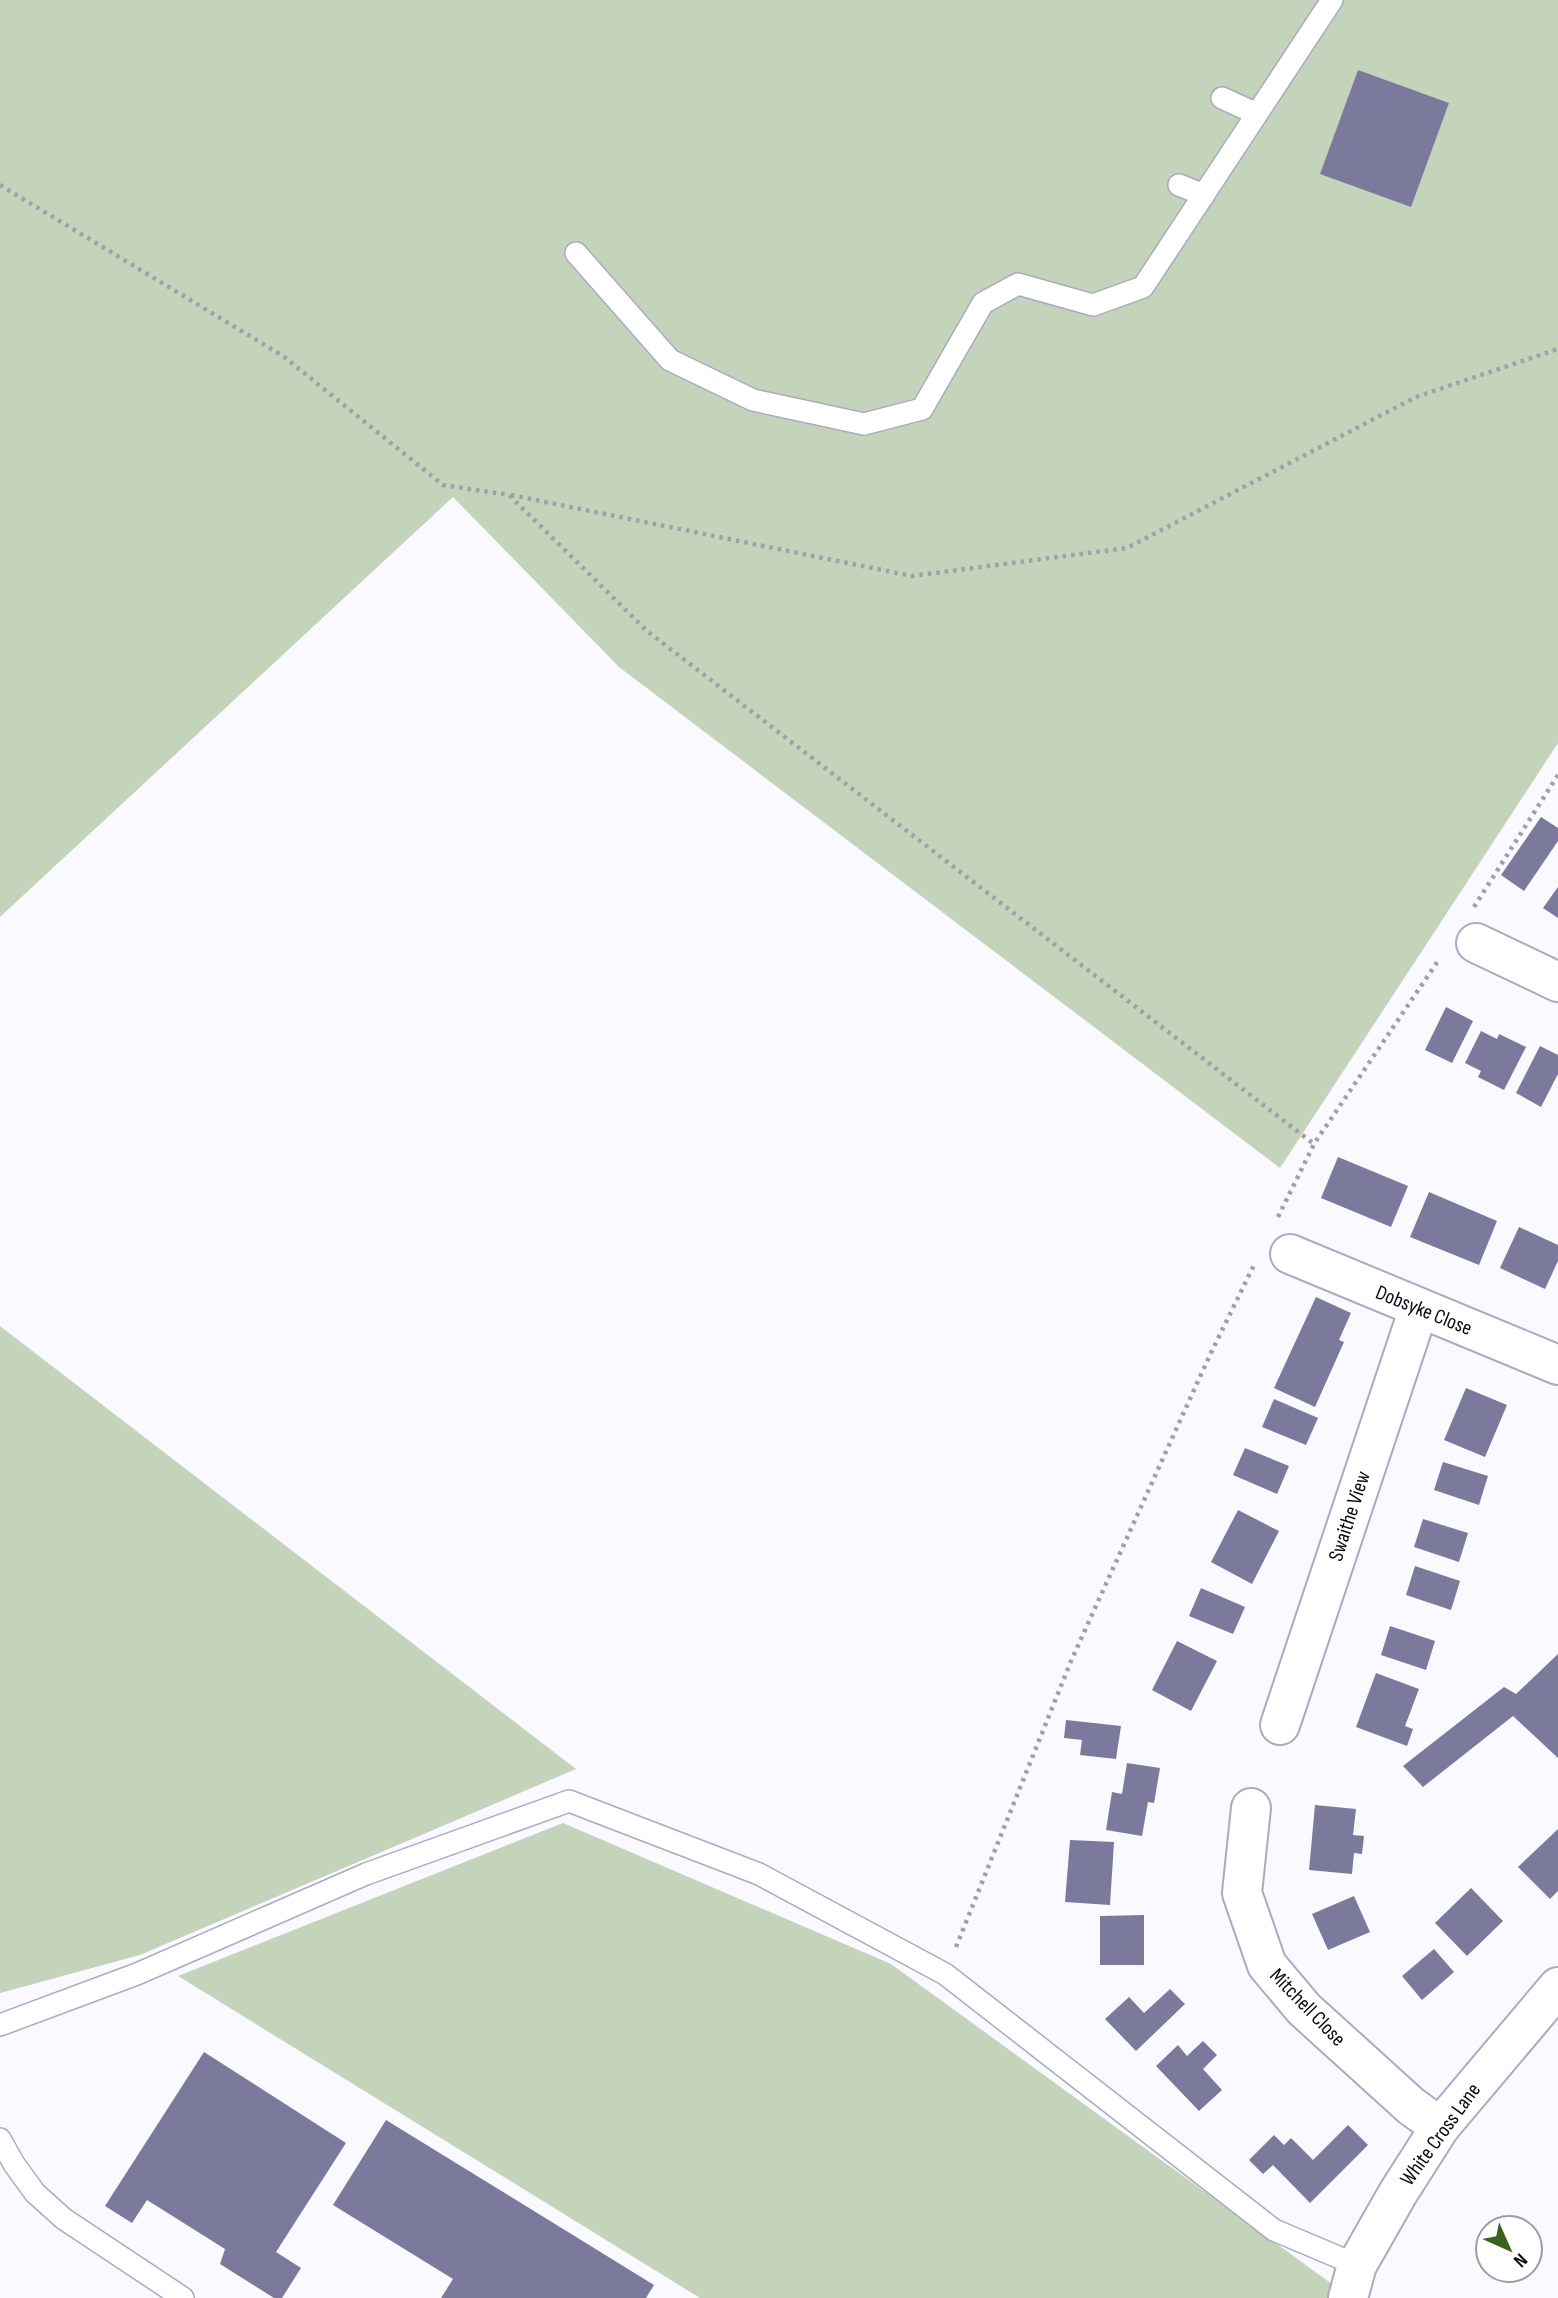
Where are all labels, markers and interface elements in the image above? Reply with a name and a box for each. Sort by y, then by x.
street label: Dobsyke Close [1372,1280,1476,1341]
street label: Swaithe View [1323,1468,1376,1564]
street label: Mitchell Close [1264,1963,1351,2051]
street label: White Cross Lane [1395,2078,1486,2190]
north arrow [1474,2214,1544,2284]
text: N [1508,2248,1532,2272]

